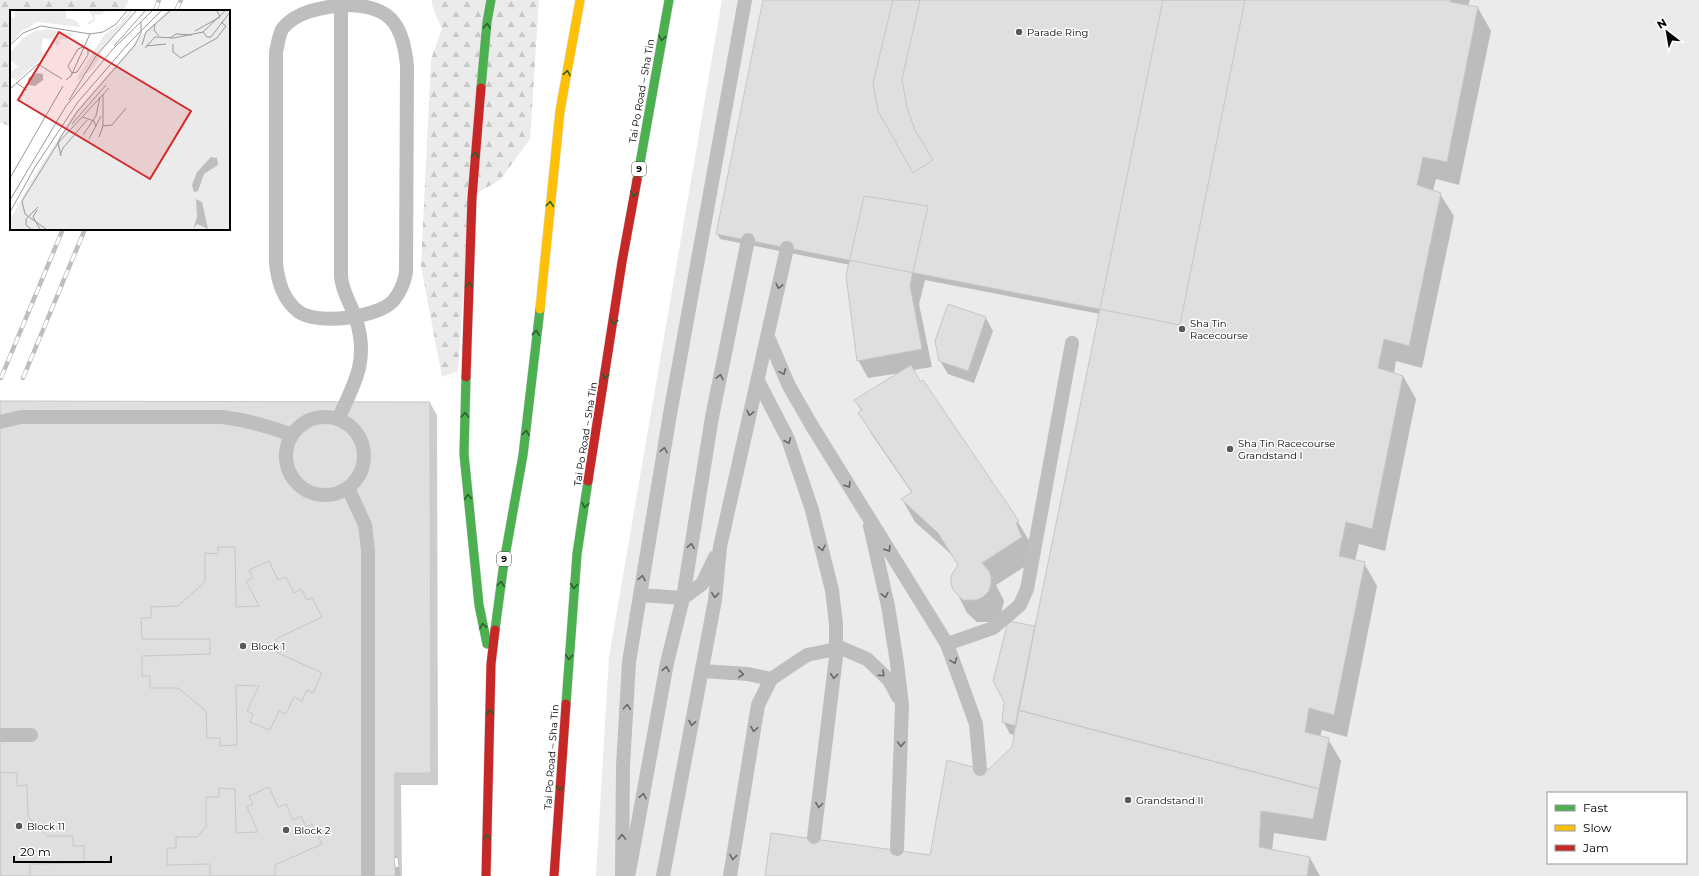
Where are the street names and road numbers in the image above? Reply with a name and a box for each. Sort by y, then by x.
street label: Tai Po Road – Sha Tin [626,38,657,144]
road number: 9 [632,162,646,176]
street label: Tai Po Road – Sha Tin [571,381,600,487]
road number: 9 [497,552,511,566]
street label: Tai Po Road – Sha Tin [541,704,562,810]

